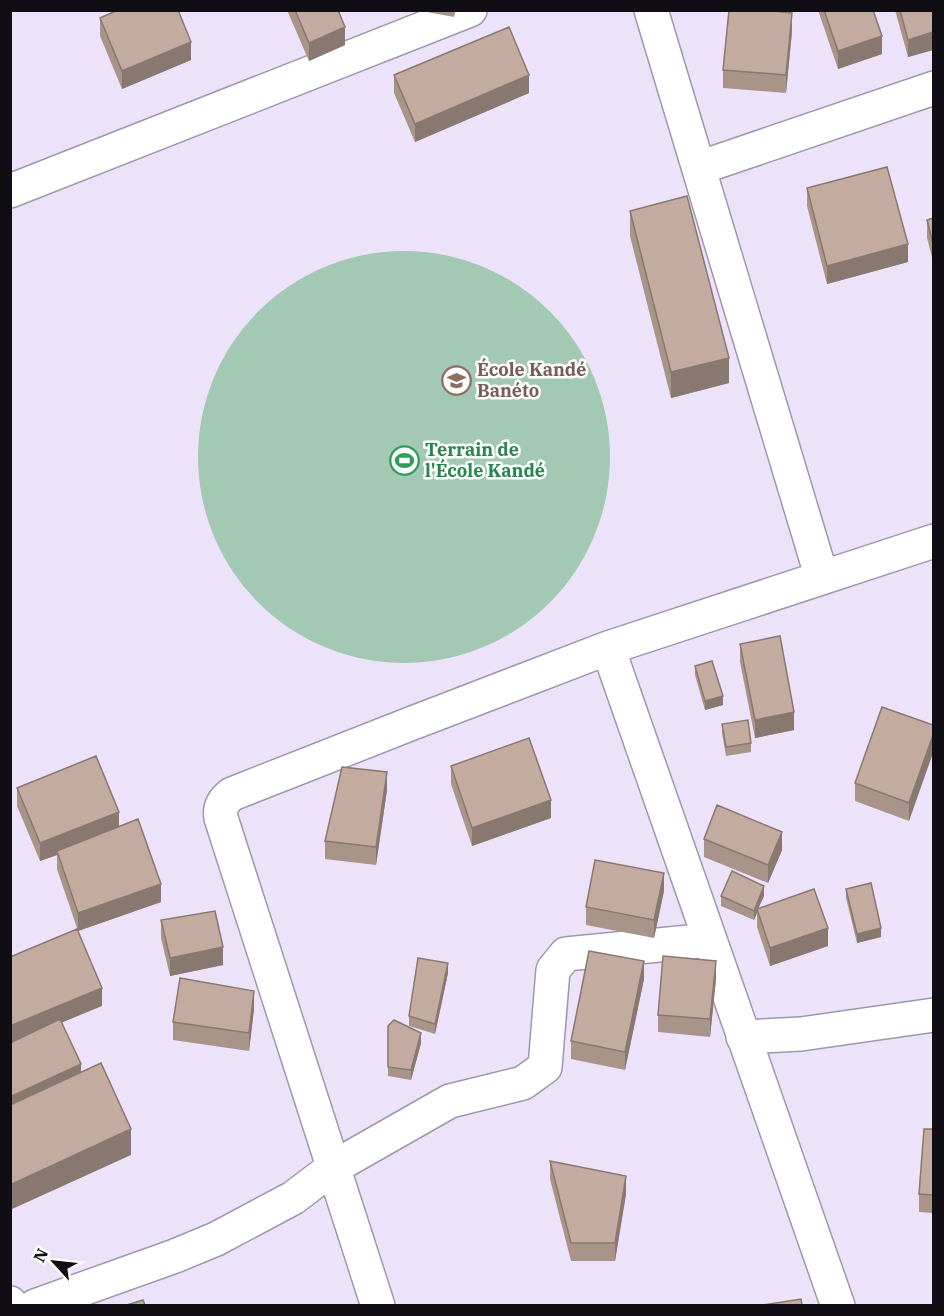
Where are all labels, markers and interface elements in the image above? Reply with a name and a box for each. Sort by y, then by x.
place label: École Kandé Banéto [477,357,586,402]
school or university icon: École Kandé Banéto [440,364,472,396]
place label: Terrain de l'École Kandé [425,438,545,482]
sports icon: Terrain de l'École Kandé [388,444,420,476]
north arrow [24,1232,84,1292]
text: N [29,1245,52,1265]

